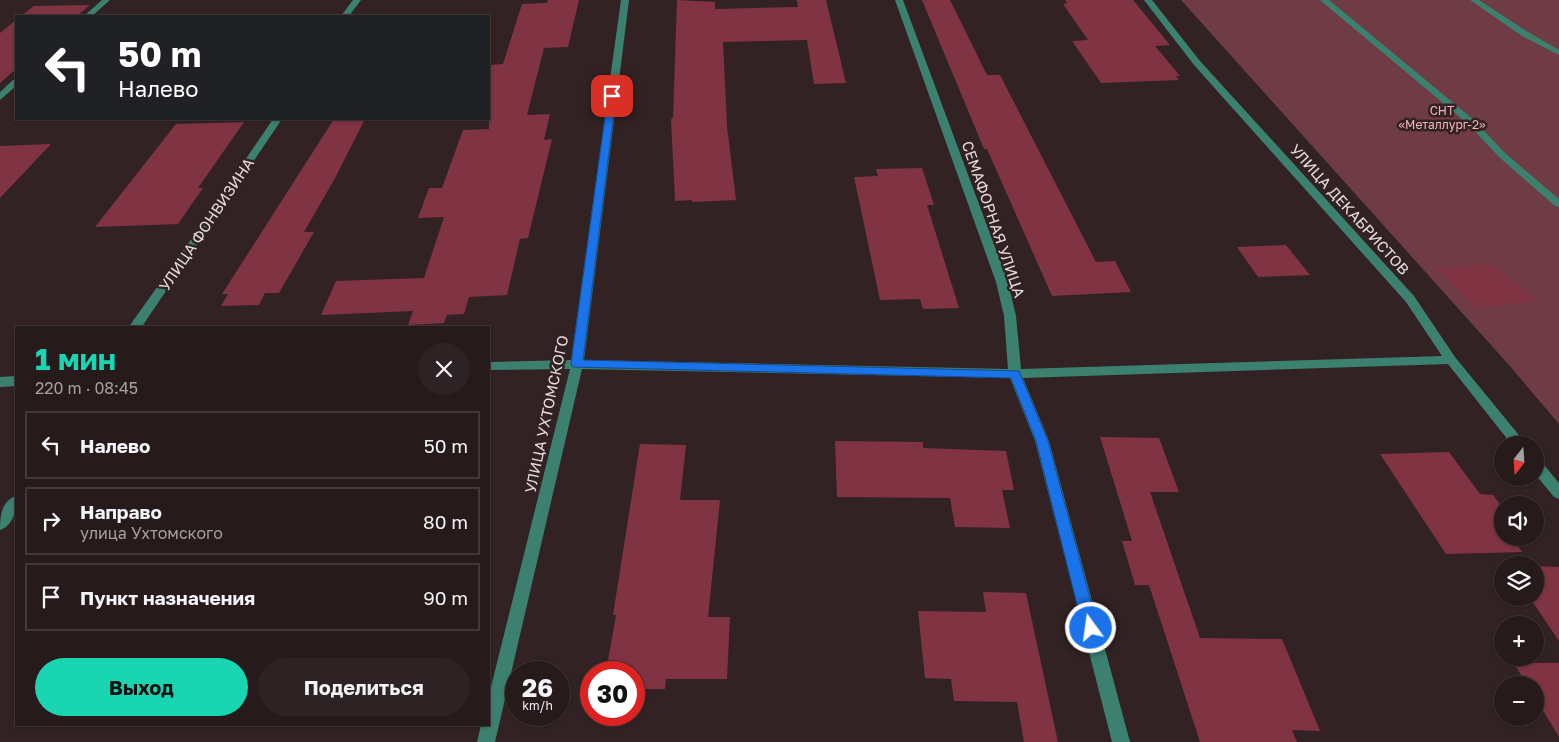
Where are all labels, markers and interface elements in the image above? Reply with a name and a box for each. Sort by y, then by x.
text: 50 m [118,33,201,75]
icon: left [35,35,100,100]
text: Налево [118,75,198,102]
pin [591,75,633,117]
icon: arrive [598,82,626,110]
park label: СНТ «Металлург-2» [1398,103,1486,132]
street label: СЕМАФОРНАЯ УЛИЦА [959,138,1029,300]
street label: УЛИЦА ДЕКАБРИСТОВ [1287,140,1413,278]
street label: УЛИЦА ФОНВИЗИНА [155,154,257,294]
street label: УЛИЦА УХТОМСКОГО [520,333,572,495]
text: 1 мин [35,341,116,377]
button: close [418,343,470,395]
text: 220 m · 08:45 [35,378,138,398]
icon: left [37,431,65,459]
text: Налево [80,434,150,457]
text: 50 m [424,434,468,457]
north arrow [1494,436,1544,486]
map controls [1494,436,1544,726]
button: sound [1494,496,1544,546]
text: Направо [80,500,162,523]
icon: right [37,507,65,535]
text: 80 m [423,510,468,533]
text: улица Ухтомского [80,523,223,543]
button: layers [1494,556,1544,606]
icon: arrive [37,583,65,611]
text: Пункт назначения [80,586,255,609]
text: 90 m [423,586,468,609]
position arrow [1064,601,1116,653]
button: + [1494,616,1544,666]
button: Выход [35,658,248,716]
button: Поделиться [258,658,470,716]
speed limit sign: 30 [580,661,645,726]
text: 26 [522,672,553,703]
button: − [1494,676,1544,726]
text: km/h [522,698,553,713]

